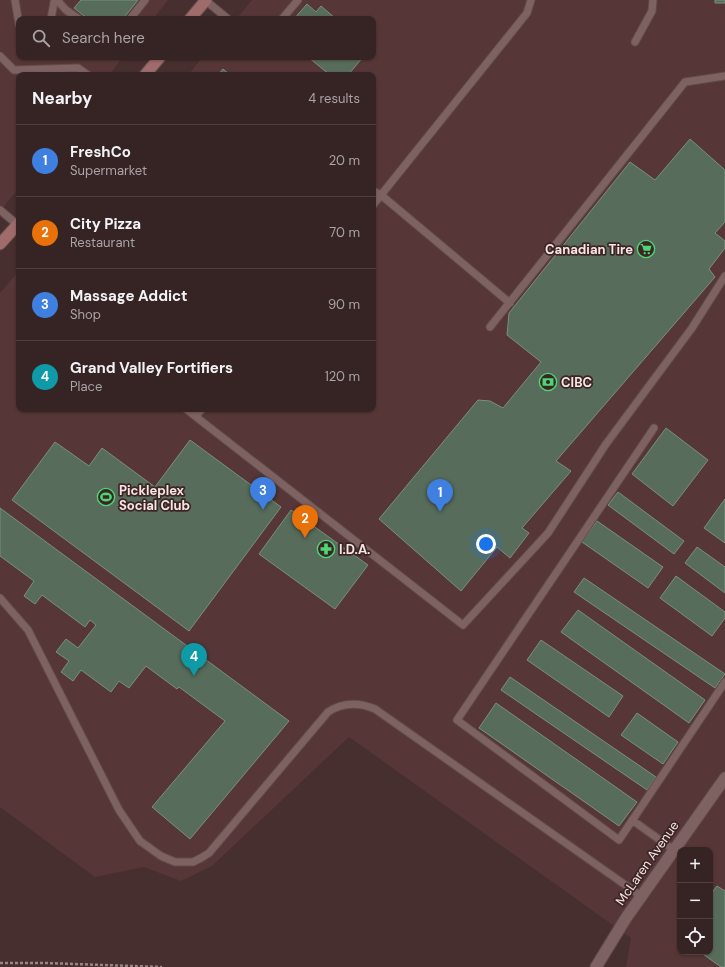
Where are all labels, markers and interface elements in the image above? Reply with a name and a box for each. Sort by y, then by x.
search box [16,16,376,60]
icon: search [30,27,52,49]
text: Search here [62,28,145,48]
text: Nearby [32,87,92,109]
text: 4 results [308,90,360,107]
text: FreshCo [70,142,131,162]
text: 1 [43,152,47,169]
text: 20 m [329,152,360,169]
text: Supermarket [70,162,147,179]
text: City Pizza [70,214,141,234]
text: 2 [41,224,49,241]
text: 70 m [329,224,360,241]
text: Restaurant [70,234,135,251]
supermarket icon: Canadian Tire [636,239,656,259]
place label: Canadian Tire [545,241,633,258]
text: Massage Addict [70,286,188,306]
text: 3 [41,296,49,313]
text: 90 m [328,296,360,313]
text: Shop [70,306,101,323]
text: Grand Valley Fortifiers [70,358,233,378]
text: 4 [41,368,49,385]
text: 120 m [325,368,360,385]
bank icon: CIBC [538,372,558,392]
place label: CIBC [561,374,592,391]
text: Place [70,378,102,395]
pin: 3 [250,477,276,510]
pin: 1 [427,479,453,512]
place label: Pickleplex Social Club [119,482,190,514]
sports icon: Pickleplex Social Club [96,487,116,507]
pin: 2 [292,505,318,538]
your location [476,534,496,554]
pharmacy icon: I.D.A. [316,539,336,559]
place label: I.D.A. [339,541,370,558]
pin: 4 [181,643,207,676]
street label: McLaren Avenue [612,817,682,909]
map controls [677,847,713,955]
button: + [677,847,713,883]
button: − [677,883,713,919]
button: locate [677,919,713,955]

